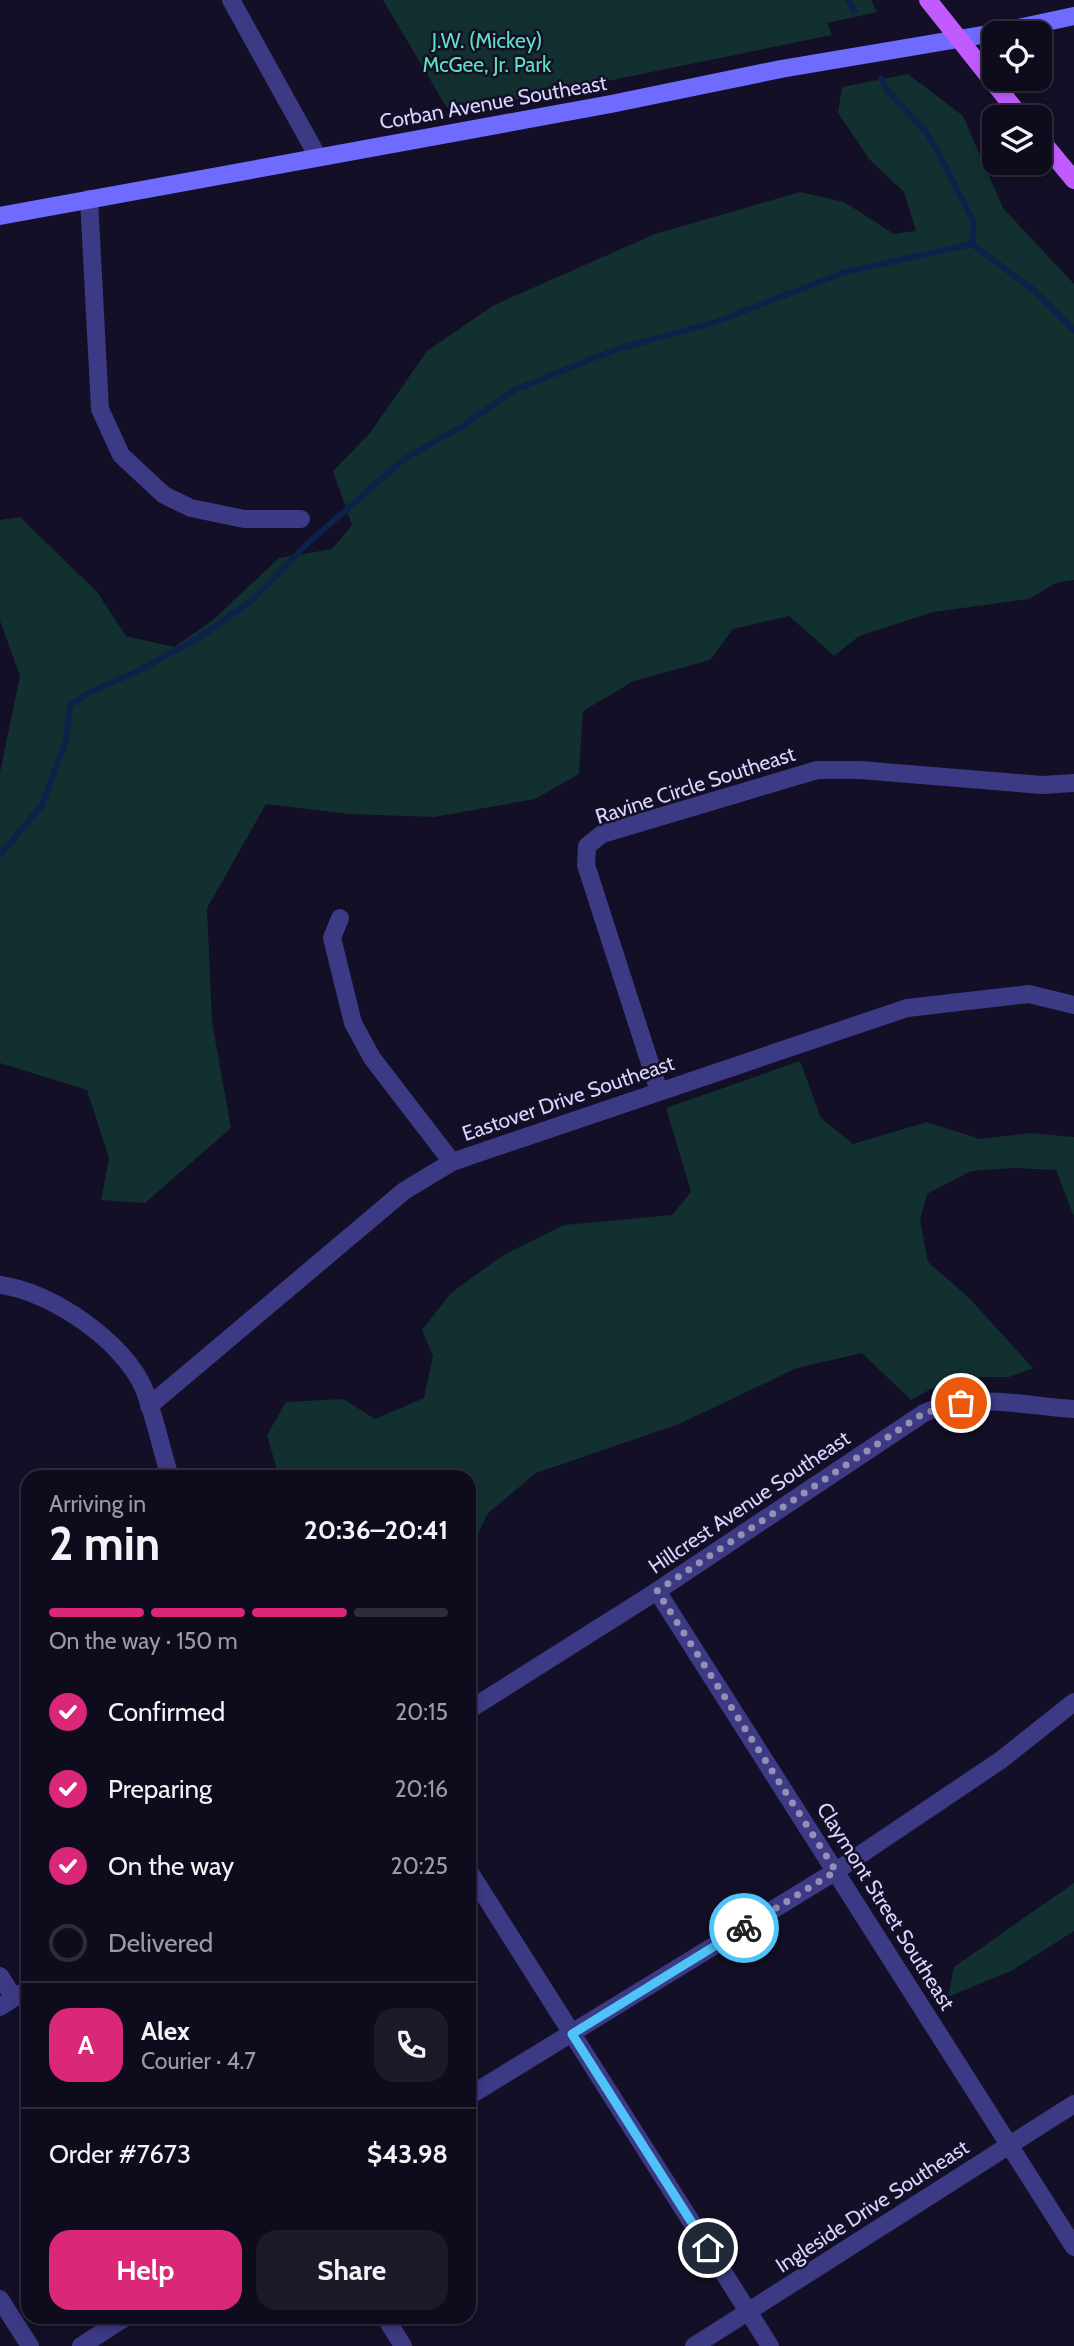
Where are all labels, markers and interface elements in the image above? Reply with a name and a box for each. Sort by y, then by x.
map controls [982,21,1052,175]
button: locate [982,21,1052,91]
park label: J.W. (Mickey) McGee, Jr. Park [423,28,552,77]
street label: Corban Avenue Southeast [377,70,609,134]
button: layers [982,105,1052,175]
street label: Ravine Circle Southeast [592,741,798,829]
street label: Eastover Drive Southeast [459,1050,677,1146]
pin [931,1373,991,1433]
icon: bag [942,1384,980,1422]
street label: Hillcrest Avenue Southeast [644,1425,854,1579]
text: Arriving in [49,1490,146,1518]
text: 20:36–20:41 [304,1514,448,1546]
text: 2 min [49,1516,160,1572]
text: On the way · 150 m [49,1627,238,1655]
icon: check [49,1693,87,1731]
text: Confirmed [108,1696,225,1728]
text: 20:15 [395,1698,448,1726]
icon: check [49,1770,87,1808]
text: Preparing [108,1773,212,1805]
text: 20:16 [395,1775,448,1803]
street label: Claymont Street Southeast [812,1798,960,2014]
icon: check [49,1847,87,1885]
text: On the way [108,1850,234,1882]
text: 20:25 [391,1852,448,1880]
courier [709,1893,779,1963]
icon: bike [725,1909,763,1947]
text: Delivered [108,1927,213,1959]
button: phone [374,2008,448,2082]
text: Alex [141,2015,190,2047]
text: A [78,2029,94,2061]
text: Courier · 4.7 [141,2047,256,2075]
street label: Ingleside Drive Southeast [771,2134,973,2278]
text: Order #7673 [49,2138,191,2170]
text: $43.98 [367,2138,448,2170]
pin [678,2218,738,2278]
icon: home [689,2229,727,2267]
button: Help [49,2230,242,2310]
button: Share [256,2230,448,2310]

